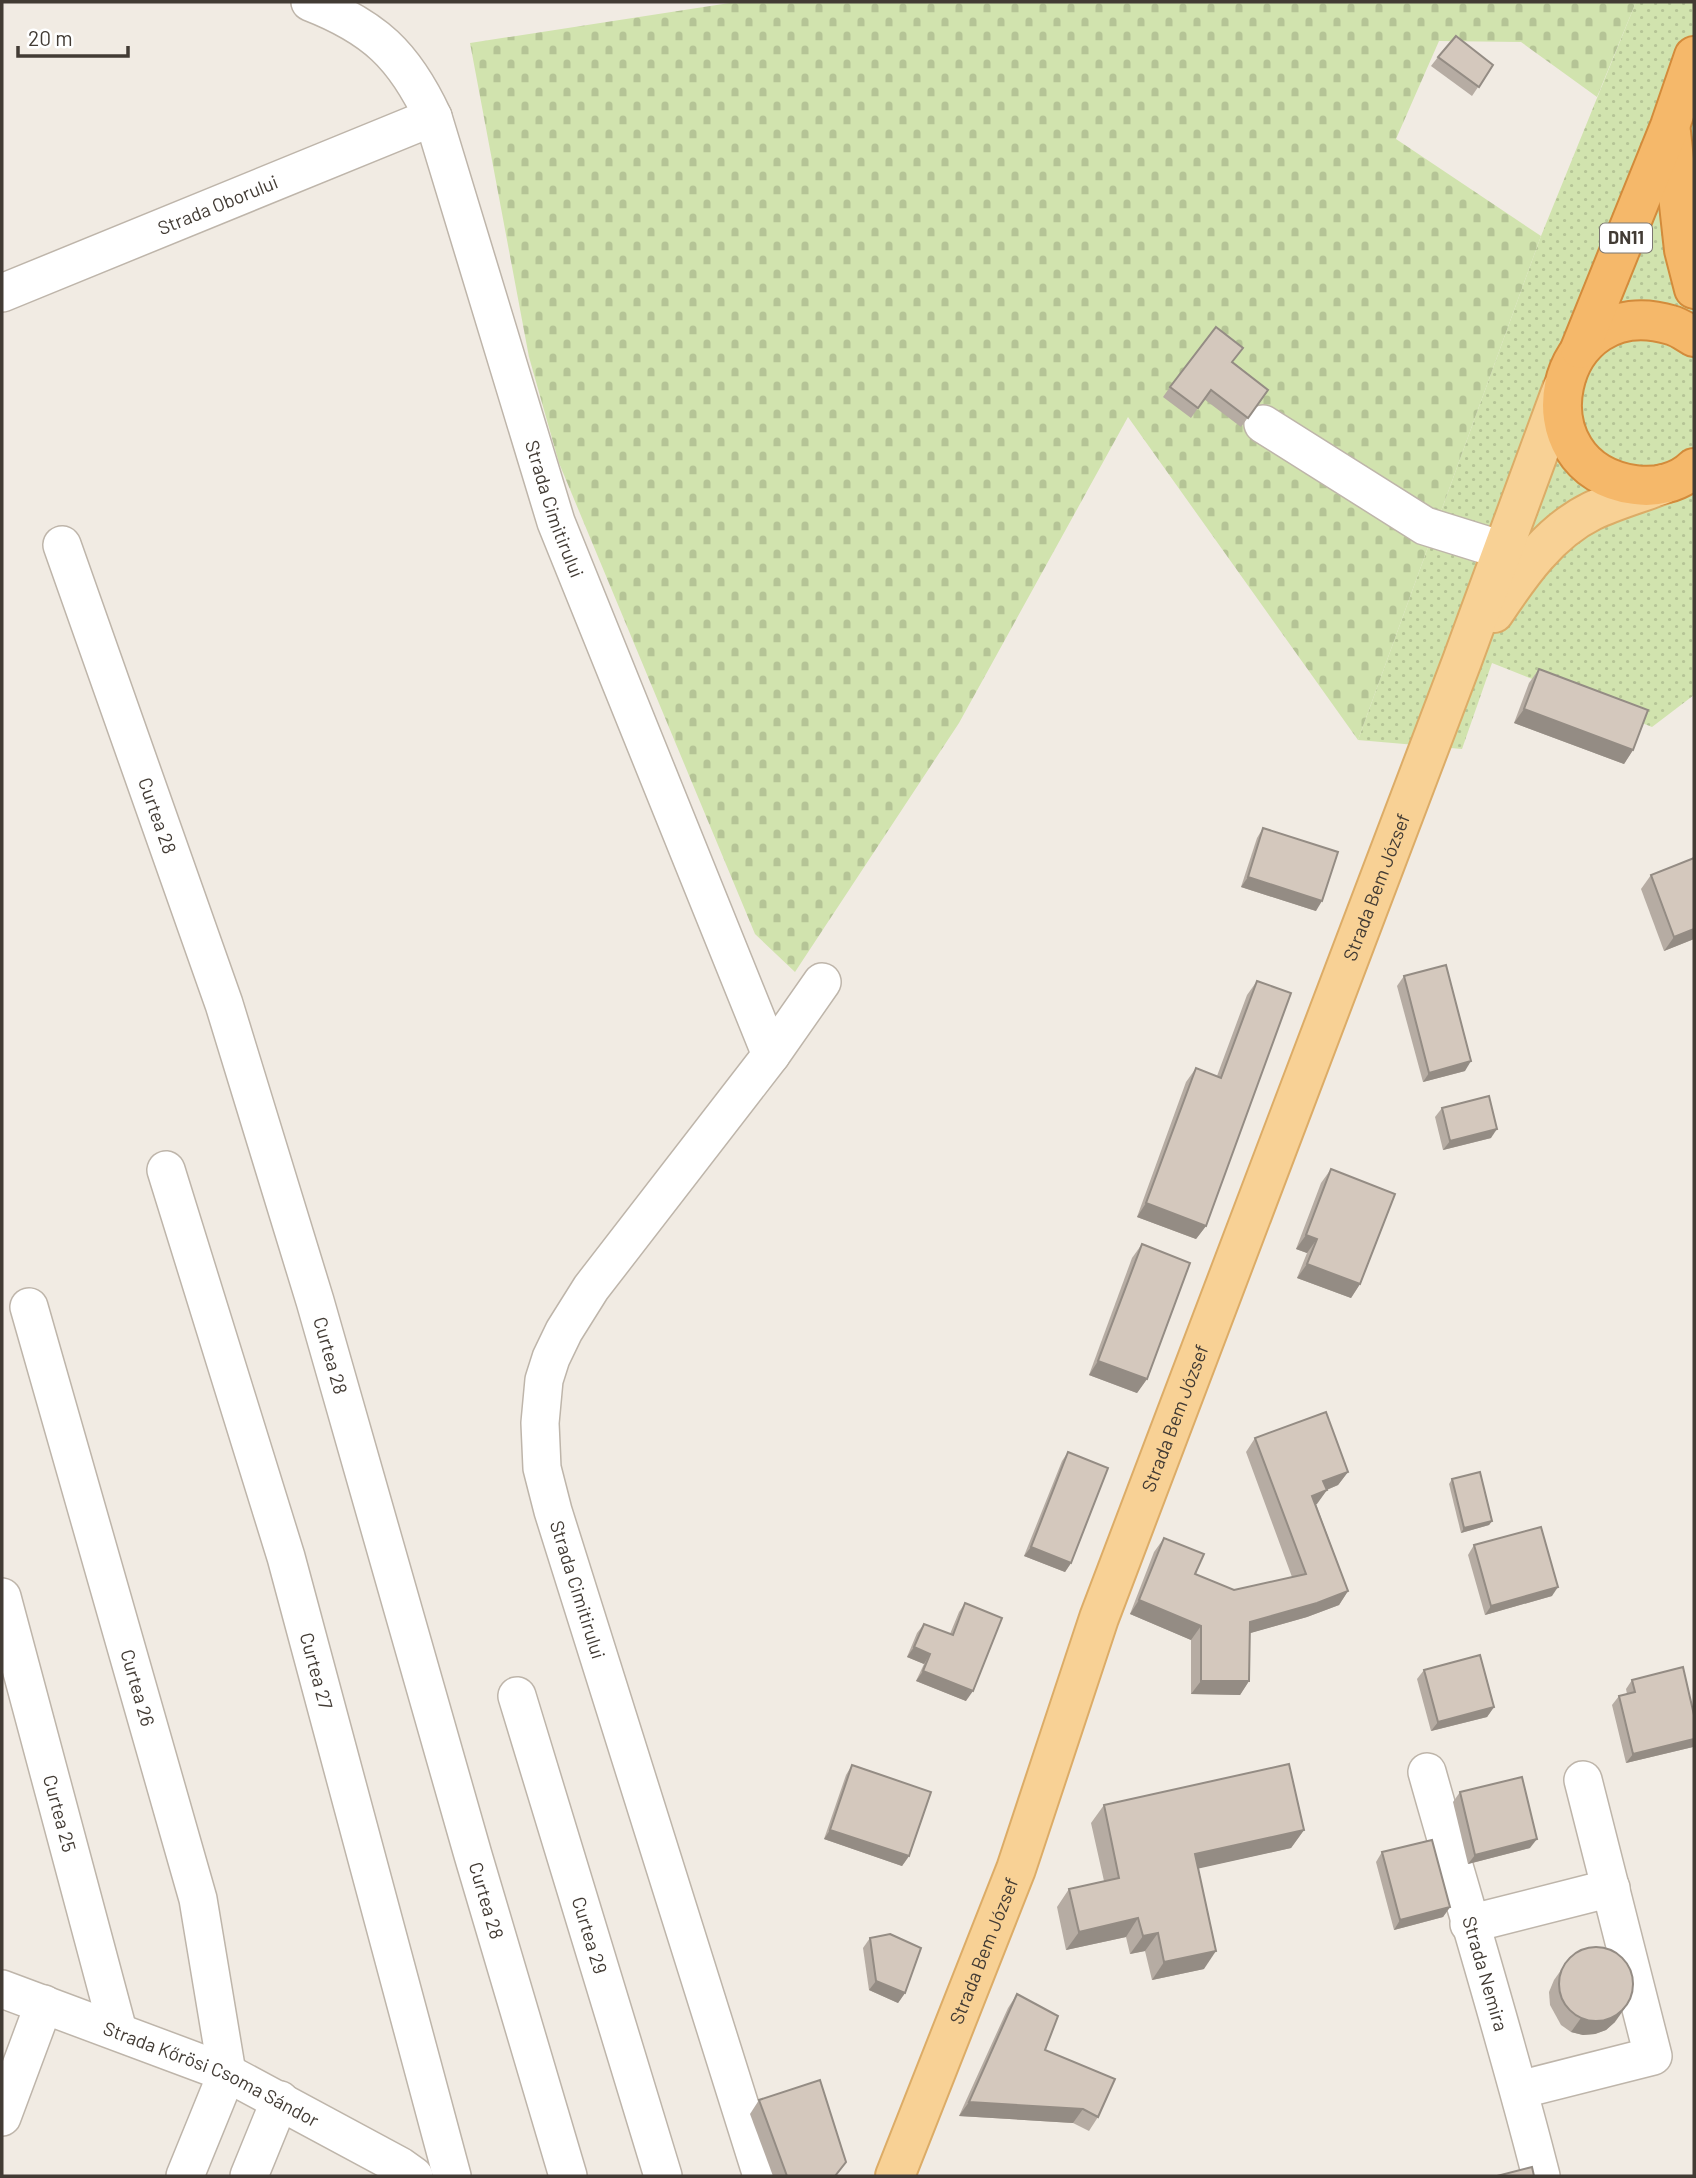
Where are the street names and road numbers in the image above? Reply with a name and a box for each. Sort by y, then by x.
street label: Strada Oborului [154,170,281,239]
road number: DN11 [1600,224,1652,252]
street label: Strada Cimitirului [521,437,589,581]
street label: Curtea 28 [134,774,182,857]
street label: Strada Bem József [1337,810,1414,964]
street label: Curtea 28 [309,1314,353,1397]
street label: Strada Bem József [1136,1341,1213,1495]
street label: Strada Cimitirului [546,1517,611,1662]
street label: Curtea 27 [296,1630,338,1711]
street label: Curtea 26 [116,1646,160,1729]
street label: Curtea 25 [39,1772,82,1854]
street label: Curtea 28 [465,1859,509,1942]
street label: Strada Bem József [944,1874,1023,2027]
street label: Curtea 29 [568,1894,613,1976]
street label: Strada Nemira [1458,1913,1513,2034]
street label: Strada Kőrösi Csoma Sándor [100,2016,323,2131]

